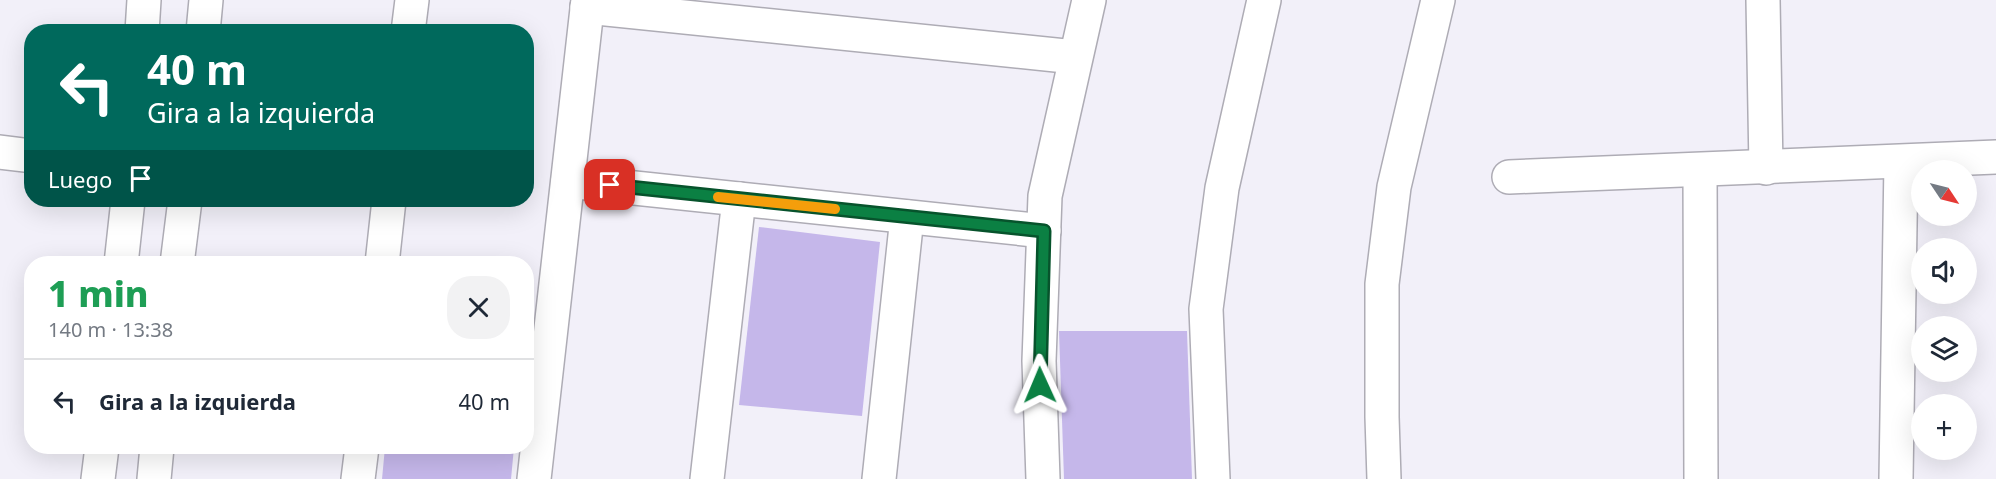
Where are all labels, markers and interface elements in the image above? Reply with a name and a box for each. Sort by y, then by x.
text: 40 m [147,40,247,97]
icon: left [48,48,126,126]
text: Gira a la izquierda [147,94,375,131]
pin [584,159,635,210]
north arrow [1911,160,1977,226]
map controls [1911,160,1977,460]
icon: arrive [124,162,157,195]
text: Luego [48,164,112,194]
icon: arrive [593,168,626,201]
button: sound [1911,238,1977,304]
text: 1 min [48,269,149,318]
button: close [447,276,510,339]
text: 140 m · 13:38 [48,316,173,343]
button: layers [1911,316,1977,382]
position arrow [1008,353,1072,417]
icon: left [48,385,81,418]
text: Gira a la izquierda [99,386,296,416]
text: 40 m [459,386,510,416]
button: + [1911,394,1977,460]

